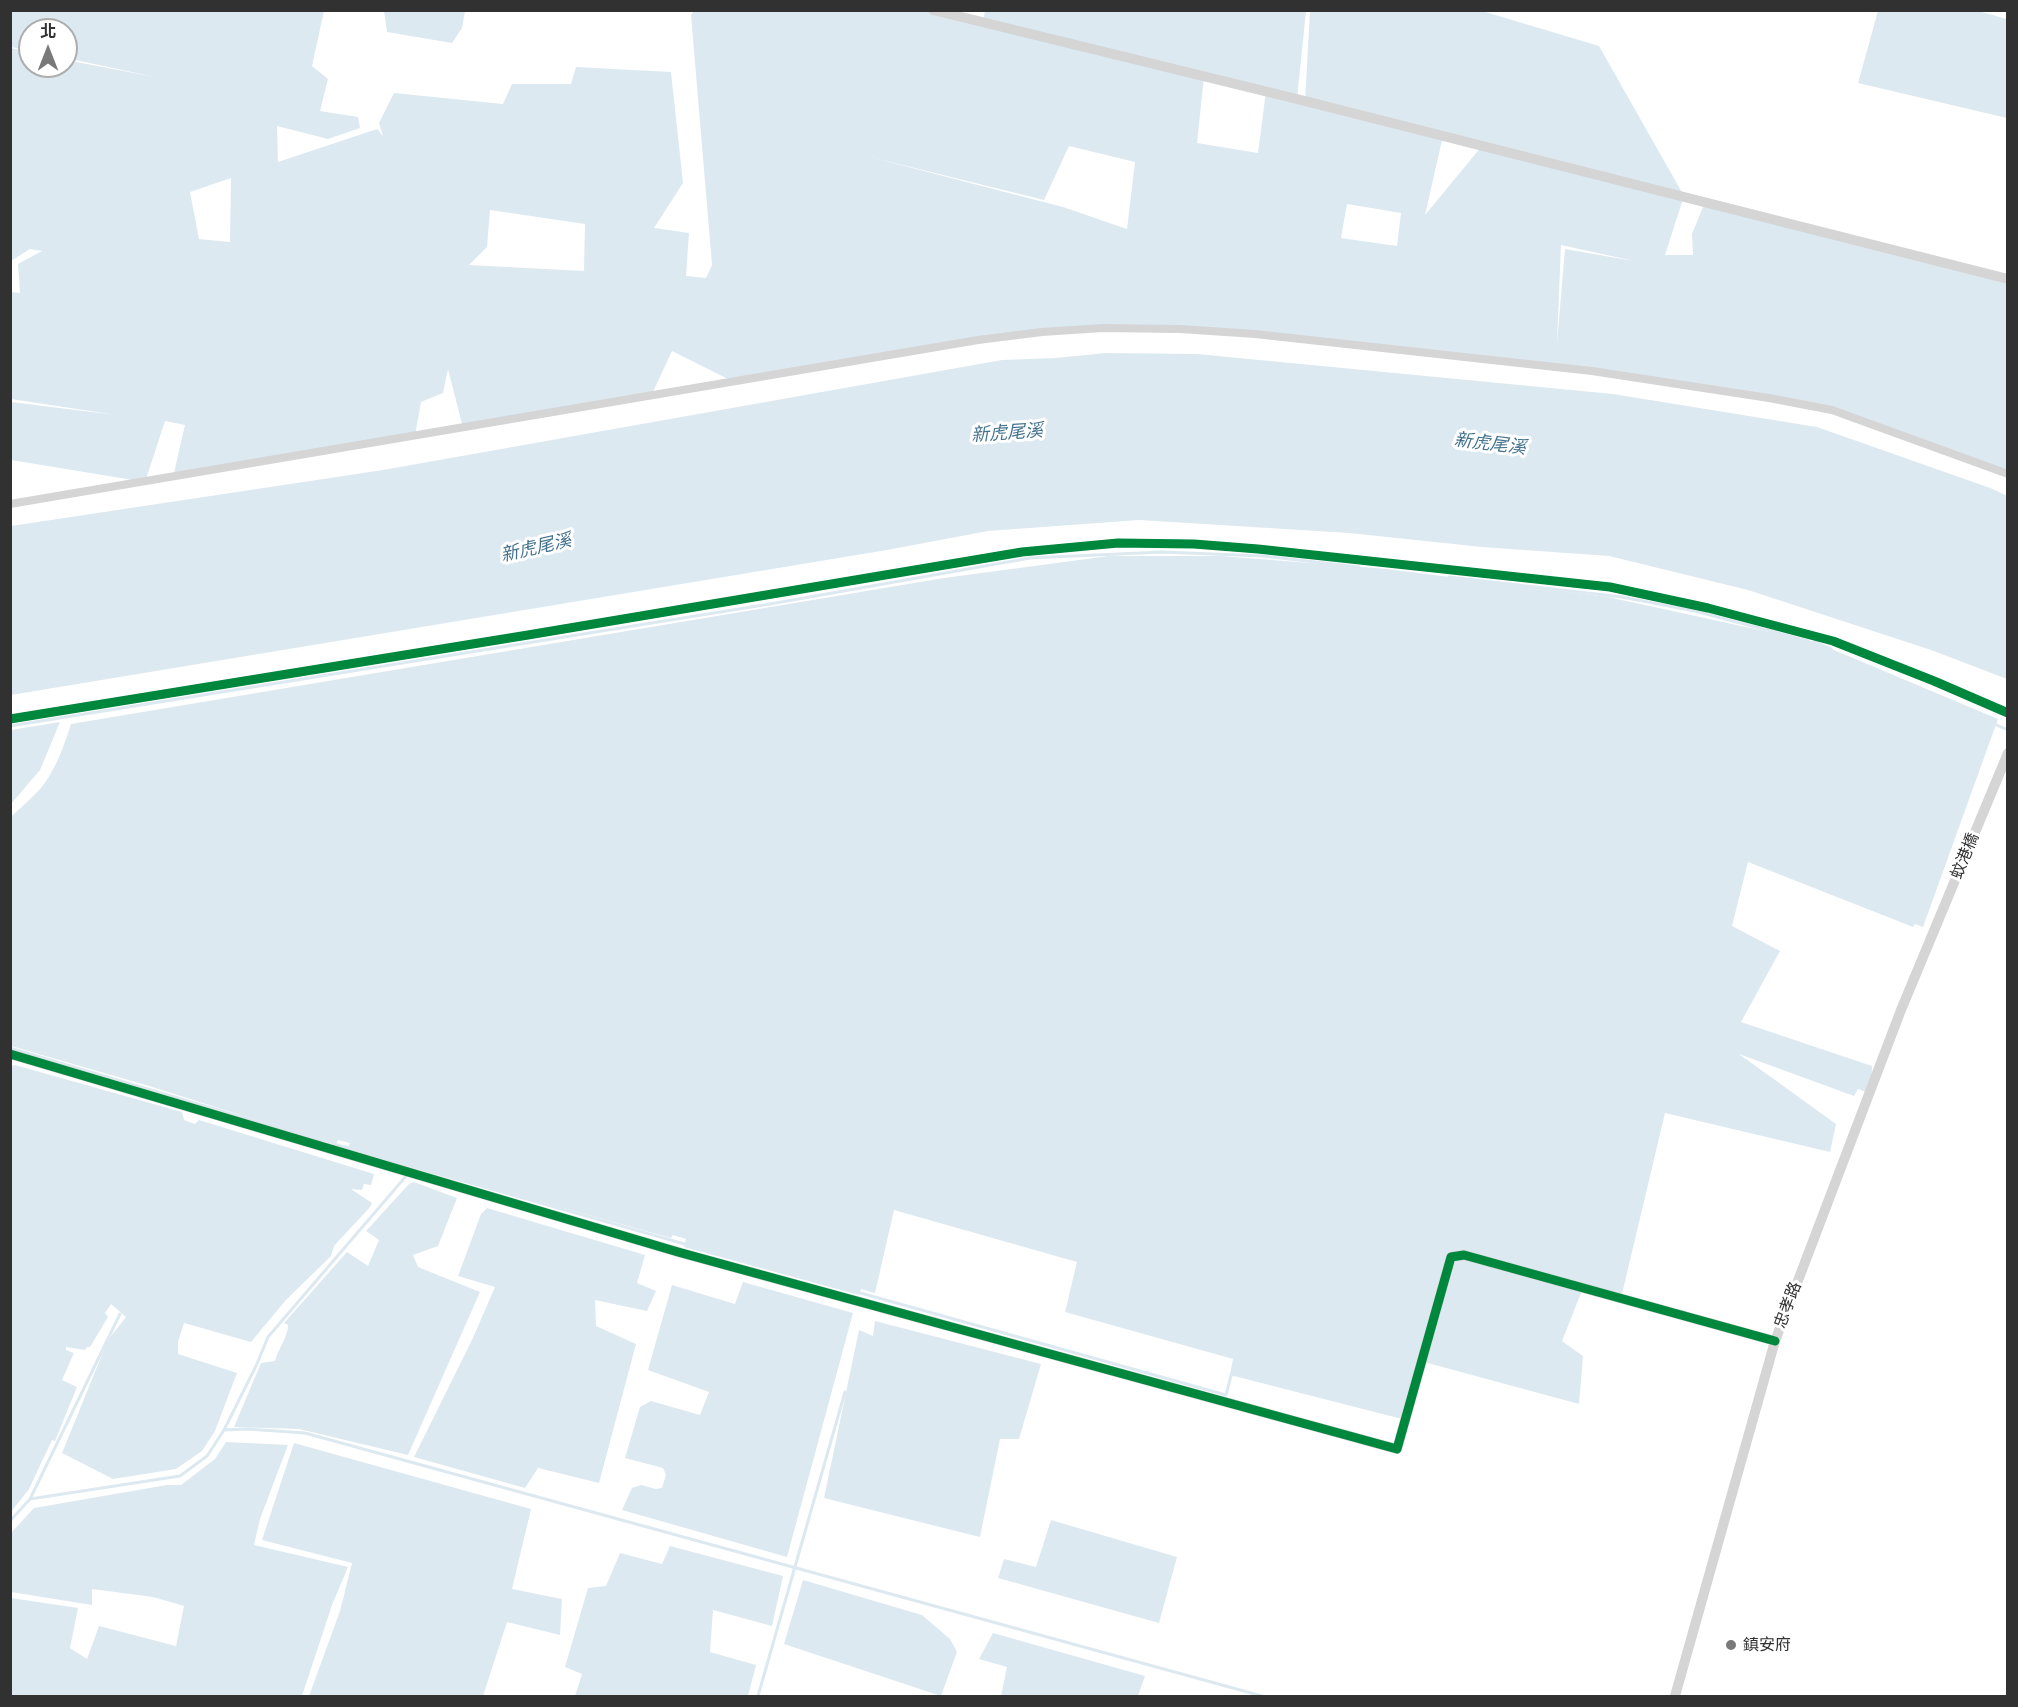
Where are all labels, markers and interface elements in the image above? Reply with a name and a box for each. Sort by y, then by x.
north arrow [18,18,78,78]
text: 北 [40,24,56,40]
water label: 新虎尾溪 [970,420,1044,446]
water label: 新虎尾溪 [1453,429,1527,459]
water label: 新虎尾溪 [498,529,574,567]
street label: 蚊港橋 [1947,830,1983,882]
street label: 忠孝路 [1770,1279,1806,1331]
place label: 鎮安府 [1743,1635,1791,1655]
marker: 鎮安府 [1724,1638,1738,1652]

